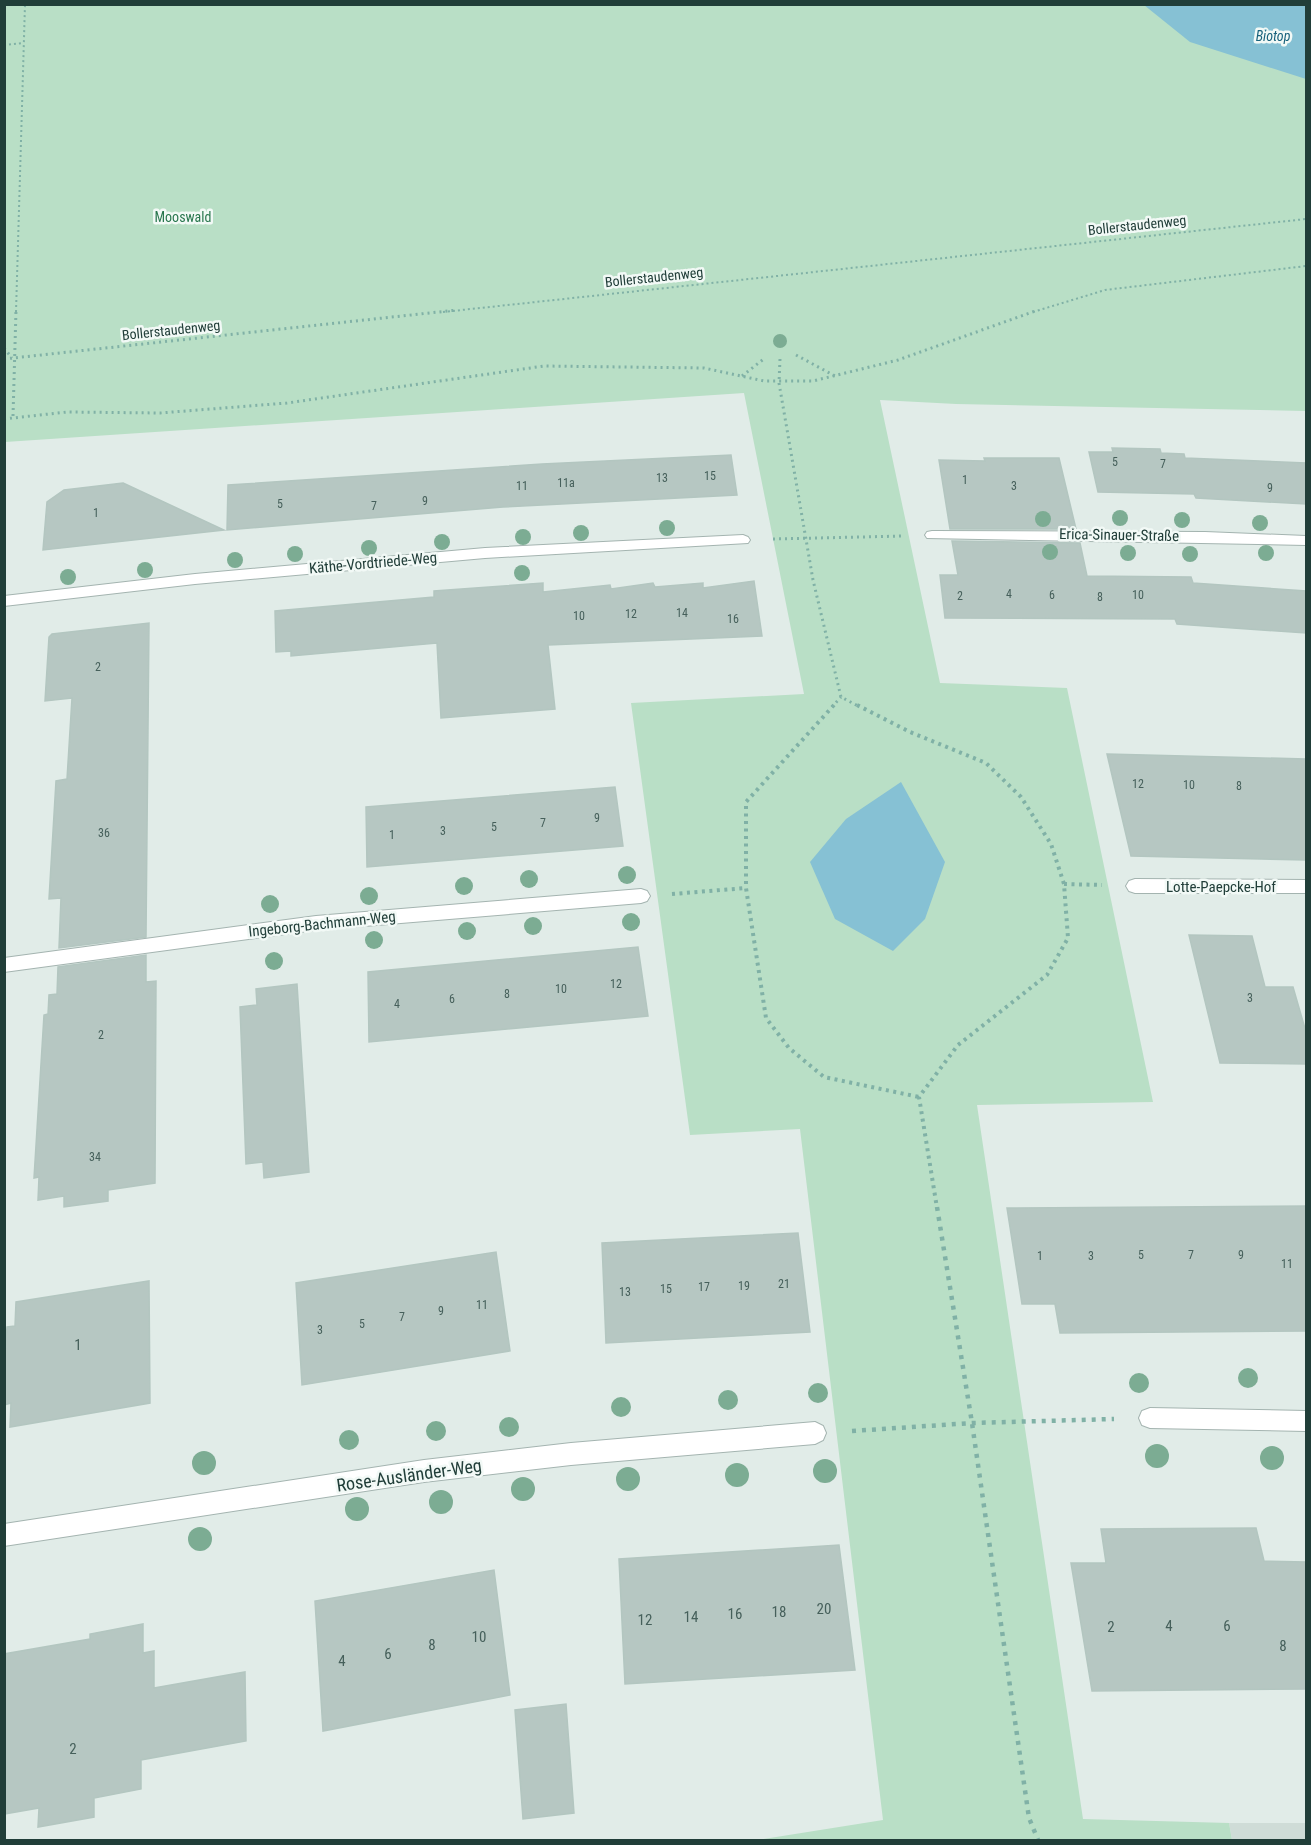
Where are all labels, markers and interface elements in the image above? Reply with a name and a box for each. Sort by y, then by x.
water label: Biotop [1256,28,1291,44]
park label: Mooswald [155,209,211,225]
street label: Bollerstaudenweg [1087,212,1187,238]
street label: Bollerstaudenweg [604,264,704,290]
street label: Bollerstaudenweg [121,317,221,343]
house number: 5 [1112,455,1118,469]
house number: 7 [1160,457,1166,471]
house number: 15 [704,469,716,483]
house number: 13 [656,471,668,485]
house number: 1 [962,473,968,487]
house number: 11a [557,476,575,490]
house number: 11 [516,479,528,493]
house number: 3 [1011,479,1017,493]
house number: 9 [1267,481,1273,495]
house number: 9 [422,494,428,508]
house number: 5 [277,497,283,511]
house number: 7 [371,499,377,513]
house number: 1 [93,506,99,520]
street label: Erica-Sinauer-Straße [1059,525,1179,545]
street label: Käthe-Vordtriede-Weg [308,548,438,578]
house number: 4 [1006,587,1012,601]
house number: 6 [1049,588,1055,602]
house number: 10 [1132,588,1144,602]
house number: 2 [957,589,963,603]
house number: 8 [1097,590,1103,604]
house number: 14 [676,606,688,620]
house number: 12 [625,607,637,621]
house number: 10 [573,609,585,623]
house number: 16 [727,612,739,626]
house number: 2 [95,660,101,674]
house number: 12 [1132,777,1144,791]
house number: 10 [1183,778,1195,792]
house number: 8 [1236,779,1242,793]
house number: 9 [594,811,600,825]
house number: 7 [540,816,546,830]
house number: 5 [491,820,497,834]
house number: 3 [440,824,446,838]
house number: 36 [98,826,110,840]
house number: 1 [389,828,395,842]
street label: Lotte-Paepcke-Hof [1166,878,1276,896]
street label: Ingeborg-Bachmann-Weg [248,907,396,941]
house number: 12 [610,977,622,991]
house number: 10 [555,982,567,996]
house number: 8 [504,987,510,1001]
house number: 3 [1247,991,1253,1005]
house number: 6 [449,992,455,1006]
house number: 4 [394,997,400,1011]
house number: 2 [98,1028,104,1042]
house number: 34 [89,1150,101,1164]
house number: 5 [1138,1248,1144,1262]
house number: 7 [1188,1248,1194,1262]
house number: 9 [1238,1248,1244,1262]
house number: 1 [1037,1249,1043,1263]
house number: 3 [1088,1249,1094,1263]
house number: 11 [1281,1257,1293,1271]
house number: 21 [778,1277,790,1291]
house number: 19 [738,1279,750,1293]
house number: 17 [698,1280,710,1294]
house number: 15 [660,1282,672,1296]
house number: 13 [619,1285,631,1299]
house number: 11 [476,1298,488,1312]
house number: 9 [438,1304,444,1318]
house number: 7 [399,1310,405,1324]
house number: 5 [359,1317,365,1331]
house number: 3 [317,1323,323,1337]
house number: 1 [74,1336,82,1354]
street label: Rose-Ausländer-Weg [335,1454,483,1496]
house number: 20 [817,1600,831,1618]
house number: 18 [772,1603,786,1621]
house number: 16 [728,1605,742,1623]
house number: 14 [684,1608,698,1626]
house number: 12 [638,1611,652,1629]
house number: 4 [1165,1617,1173,1635]
house number: 6 [1223,1617,1231,1635]
house number: 2 [1107,1618,1115,1636]
house number: 10 [472,1628,486,1646]
house number: 8 [428,1636,436,1654]
house number: 8 [1279,1637,1287,1655]
house number: 6 [384,1645,392,1663]
house number: 4 [338,1652,346,1670]
house number: 2 [69,1740,77,1758]

